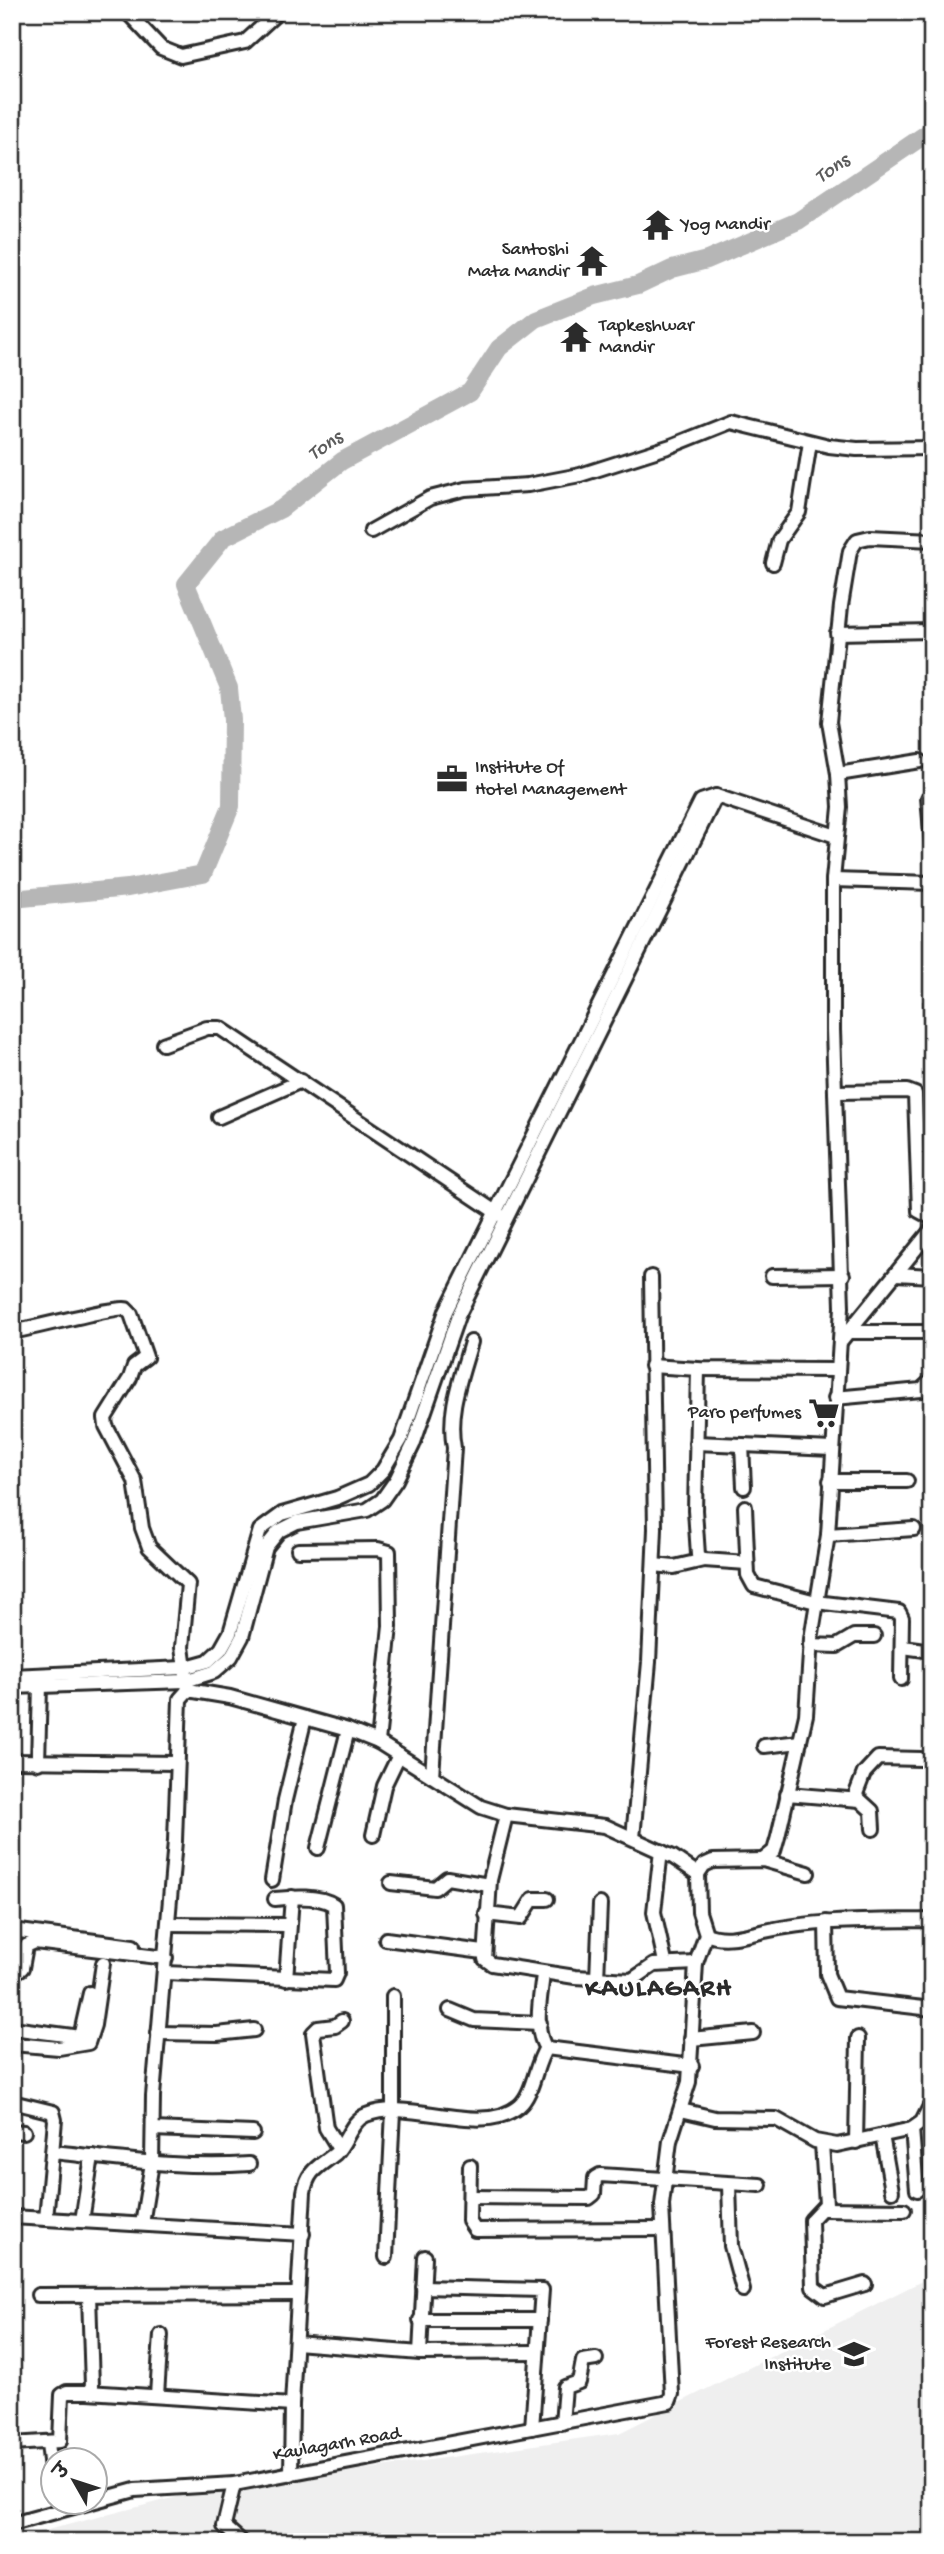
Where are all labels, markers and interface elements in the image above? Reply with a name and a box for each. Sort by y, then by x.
water label: Tons [811,148,857,191]
temple icon: Yog Mandir [641,208,675,242]
place label: Yog Mandir [679,214,772,237]
place label: Santoshi Mata Mandir [468,239,571,284]
temple icon: Santoshi Mata Mandir [575,244,609,278]
place label: Tapkeshwar Mandir [598,315,696,360]
temple icon: Tapkeshwar Mandir [559,320,593,354]
water label: Tons [304,425,350,468]
place label: Institute Of Hotel Management [475,757,628,802]
office icon: Institute Of Hotel Management [435,762,469,796]
supermarket icon: Paro perfumes [807,1396,841,1430]
place label: Paro perfumes [687,1402,802,1425]
district label: KAULAGARH [584,1975,733,2006]
place label: Forest Research Institute [704,2332,831,2377]
school or university icon: Forest Research Institute [837,2337,871,2371]
street label: Kaulagarh Road [272,2422,404,2468]
north arrow [38,2446,108,2516]
text: उ [49,2459,78,2486]

